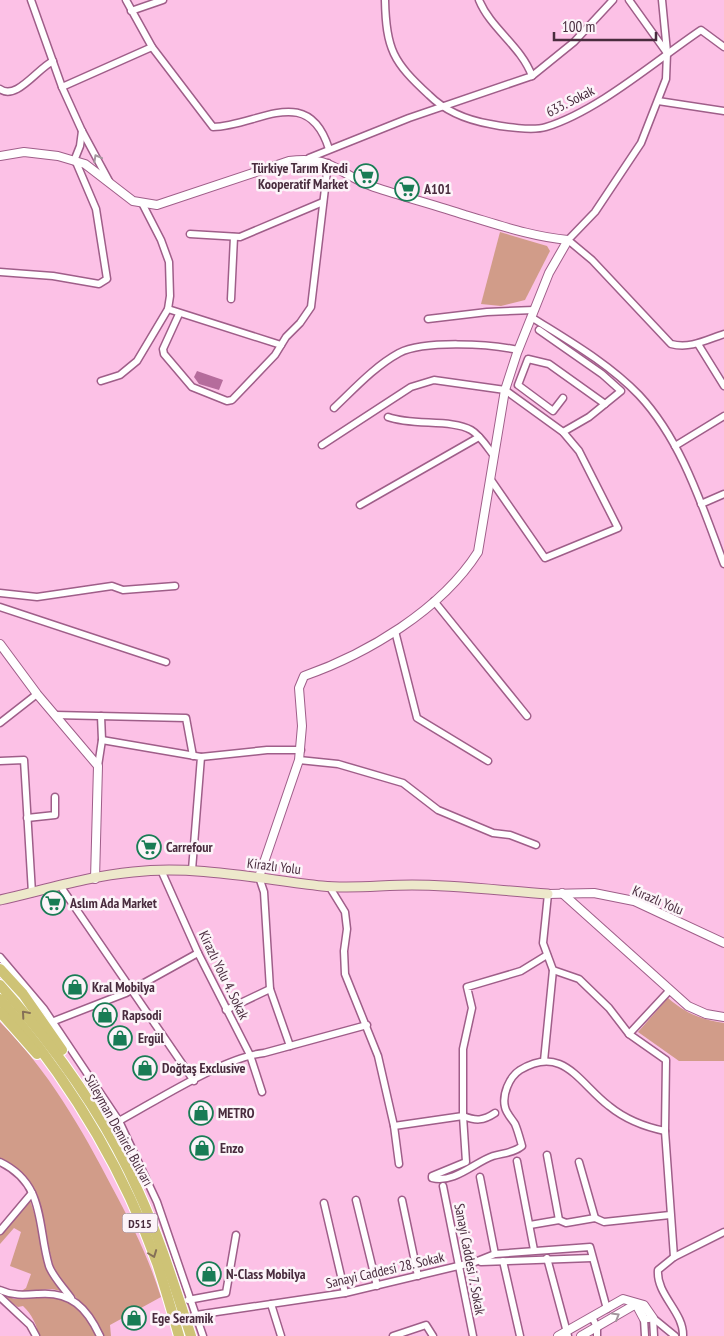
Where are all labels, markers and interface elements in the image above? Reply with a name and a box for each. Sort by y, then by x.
scale bar [554,10,656,42]
text: 100 m [562,17,595,36]
street label: 633. Sokak [543,81,598,121]
one-way arrow [93,154,103,163]
place label: Türkiye Tarım Kredi Kooperatif Market [251,159,348,193]
supermarket icon: Türkiye Tarım Kredi Kooperatif Market [353,163,379,189]
supermarket icon: A101 [394,176,420,202]
place label: A101 [423,180,451,198]
supermarket icon: Carrefour [136,834,162,860]
place label: Carrefour [166,838,213,856]
street label: Kirazlı Yolu [246,854,302,878]
street label: Kırazlı Yolu [630,881,686,919]
supermarket icon: Aslım Ada Market [40,890,66,916]
place label: Aslım Ada Market [69,894,157,912]
street label: Kirazlı Yolu 4. Sokak [195,928,253,1023]
shop icon: Kral Mobilya [62,974,88,1000]
place label: Kral Mobilya [92,978,155,996]
shop icon: Rapsodi [92,1002,118,1028]
place label: Rapsodi [122,1006,162,1024]
one-way arrow [22,1010,31,1019]
shop icon: Ergül [107,1025,133,1051]
place label: Ergül [138,1029,165,1047]
shop icon: Doğtaş Exclusive [132,1055,158,1081]
place label: Doğtaş Exclusive [162,1059,246,1077]
street label: Süleyman Demirel Bulvarı [81,1071,157,1189]
shop icon: METRO [188,1100,214,1126]
place label: METRO [218,1104,255,1122]
shop icon: Enzo [189,1135,215,1161]
place label: Enzo [220,1139,244,1157]
street label: Sanayi Caddesi 7. Sokak [450,1202,490,1317]
road number: D515 [122,1214,158,1232]
street label: Sanayi Caddesi 28. Sokak [324,1248,446,1292]
one-way arrow [147,1249,157,1258]
shop icon: N-Class Mobilya [196,1261,222,1287]
place label: N-Class Mobilya [226,1265,306,1283]
shop icon: Ege Seramik [121,1305,147,1331]
place label: Ege Seramik [152,1309,214,1327]
one-way arrow [610,1312,619,1322]

